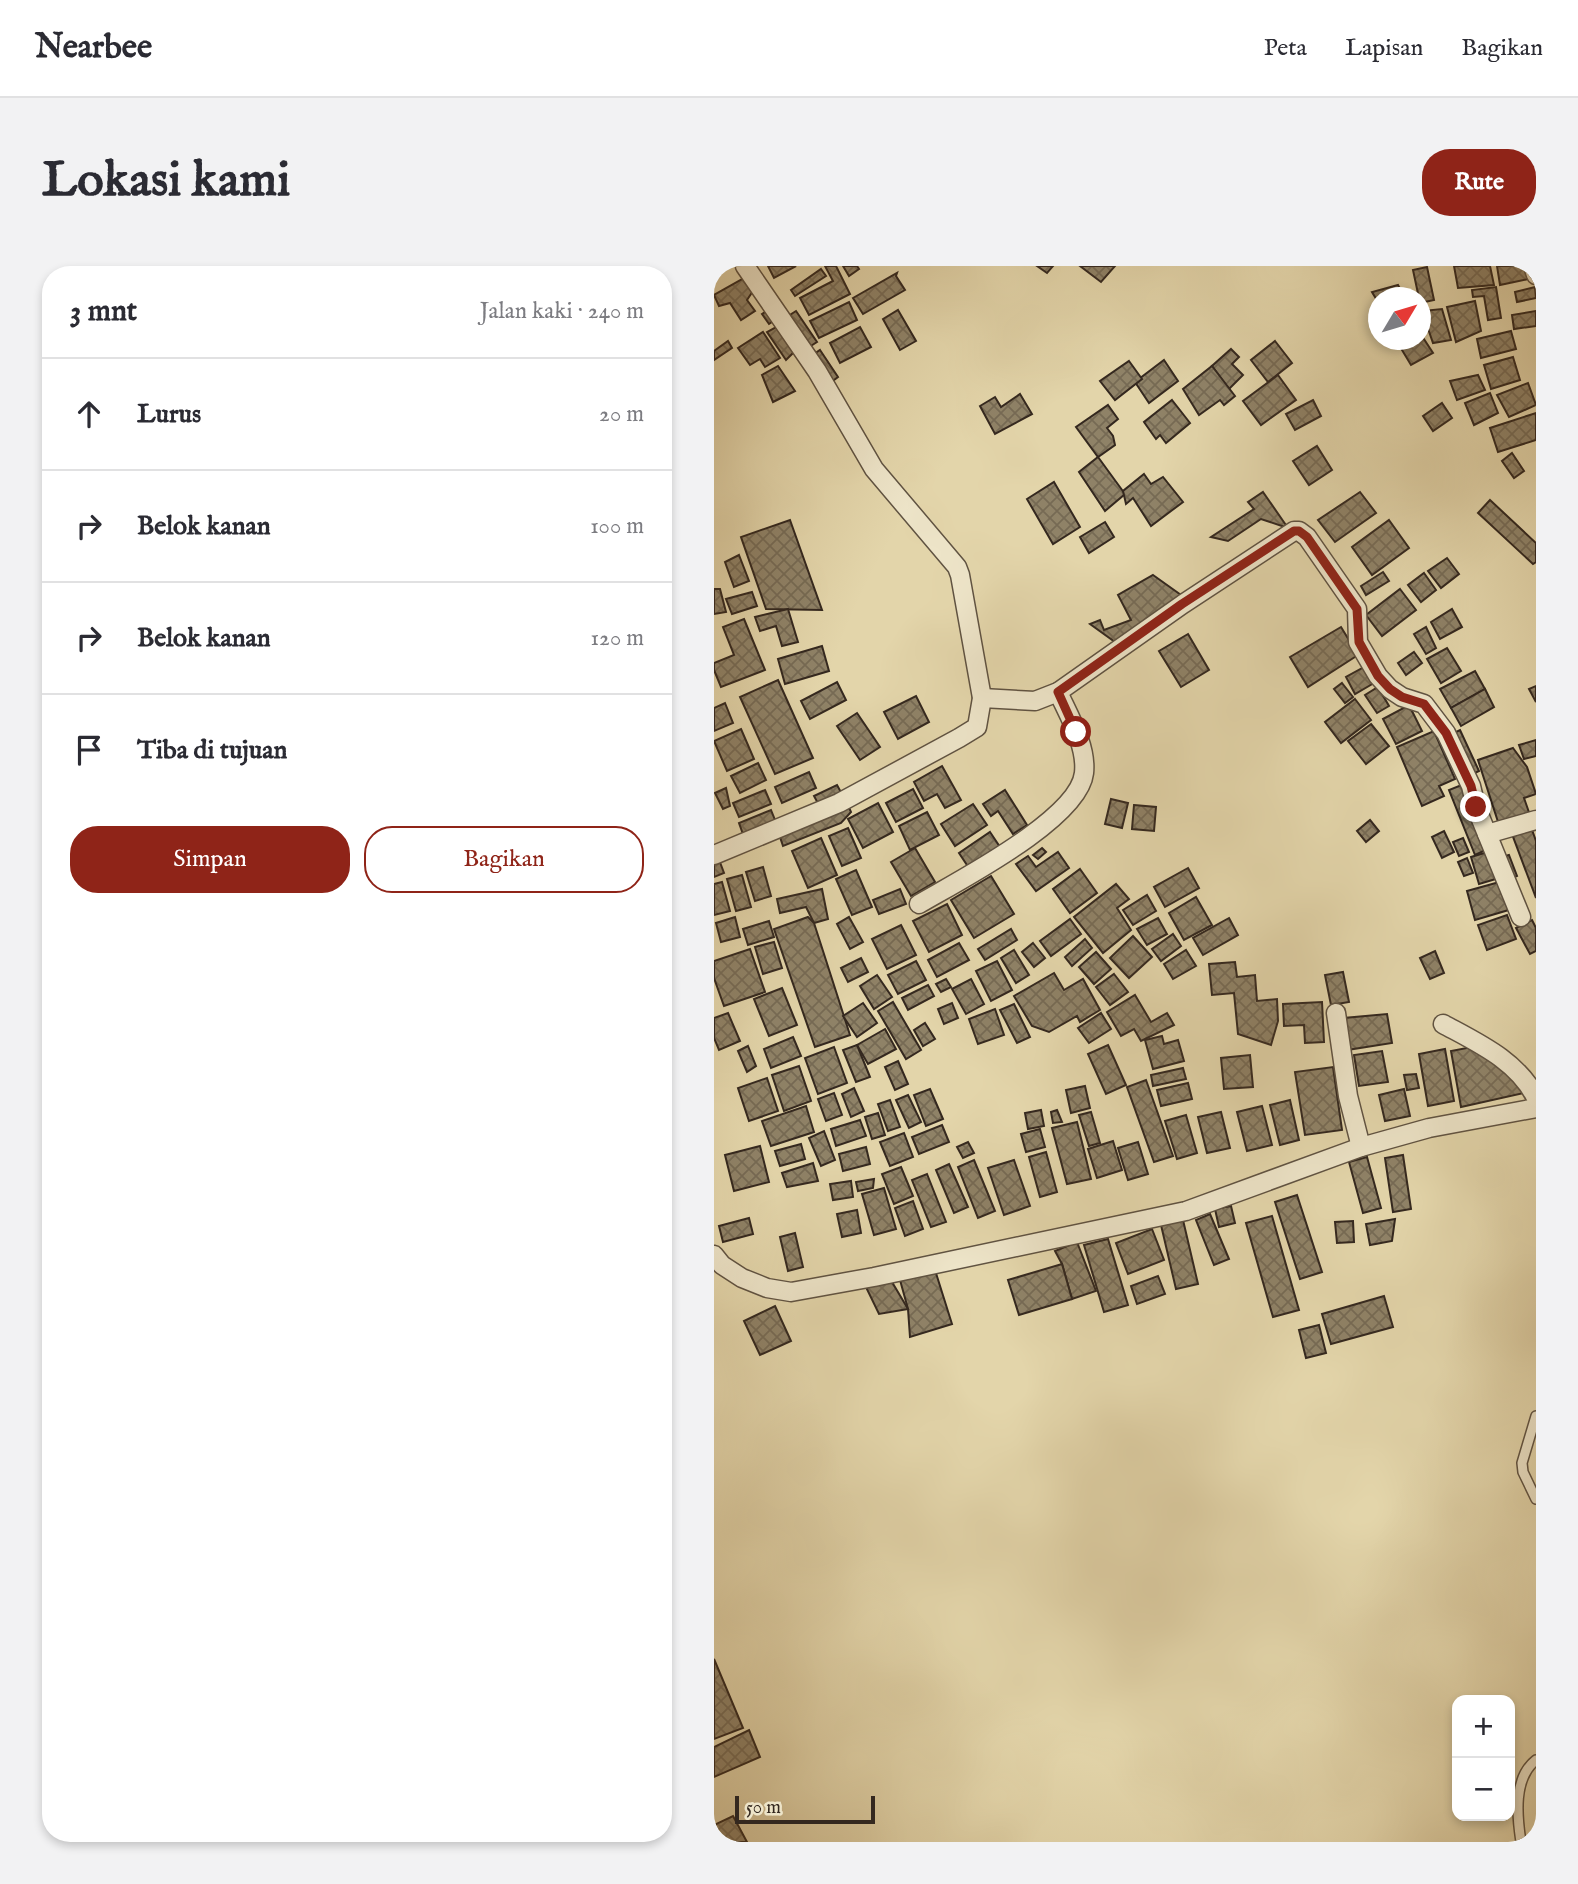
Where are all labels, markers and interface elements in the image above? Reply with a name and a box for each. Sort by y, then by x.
text: Nearbee [35,27,152,69]
text: Peta [1264,33,1307,64]
text: Lapisan [1345,33,1423,64]
text: Bagikan [1461,33,1543,64]
button: Rute [1422,149,1536,216]
text: Lokasi kami [42,151,290,213]
north arrow [1368,287,1431,350]
text: 3 mnt [70,293,137,331]
text: Jalan kaki · 240 m [480,297,644,326]
icon: ahead [70,395,108,433]
text: Lurus [137,398,201,431]
text: 20 m [599,400,644,429]
icon: right [70,507,108,545]
text: Belok kanan [137,510,271,543]
text: 100 m [590,512,644,541]
icon: right [70,619,108,657]
text: Belok kanan [137,622,271,655]
text: 120 m [591,624,644,653]
route start [1060,716,1091,747]
icon: arrive [70,731,108,769]
text: Tiba di tujuan [137,734,287,767]
route end [1460,791,1491,822]
button: Simpan [70,826,350,893]
button: Bagikan [364,826,644,893]
map controls [1452,1695,1515,1821]
button: + [1452,1695,1515,1758]
button: − [1452,1758,1515,1821]
scale bar [735,1793,875,1825]
text: 50 m [746,1796,781,1820]

